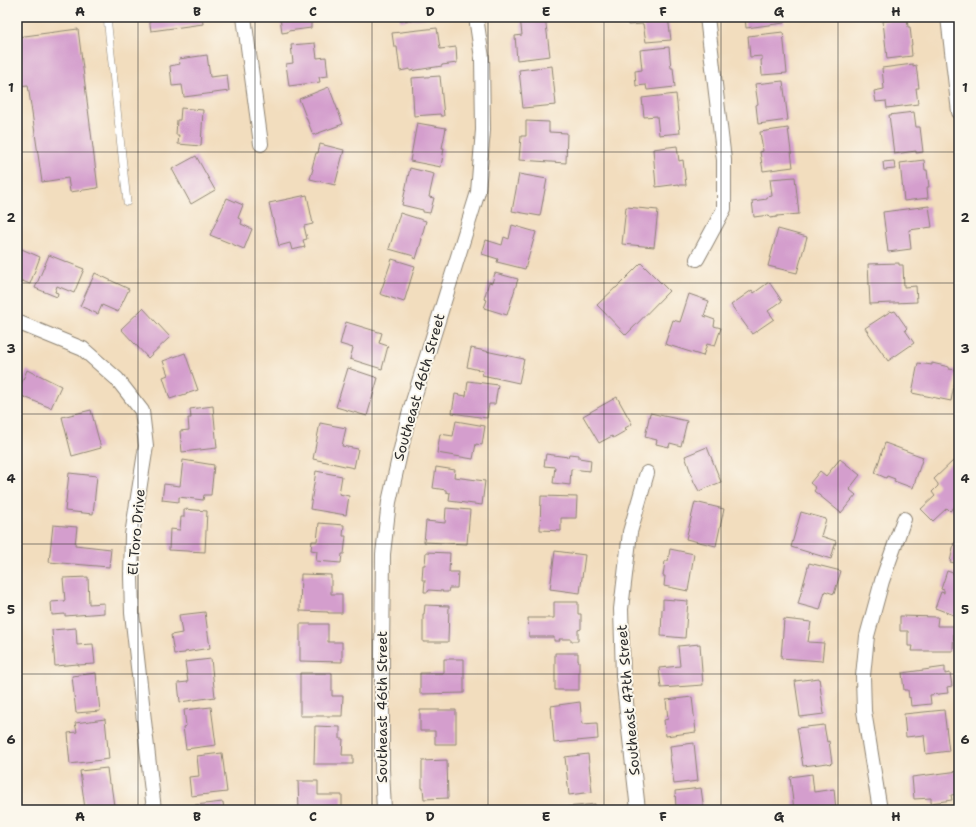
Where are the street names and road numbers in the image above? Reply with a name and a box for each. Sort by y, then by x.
street label: Southeast 46th Street [389,311,449,463]
street label: El Toro Drive [123,488,149,576]
street label: Southeast 47th Street [612,624,644,776]
street label: Southeast 46th Street [373,631,391,783]

